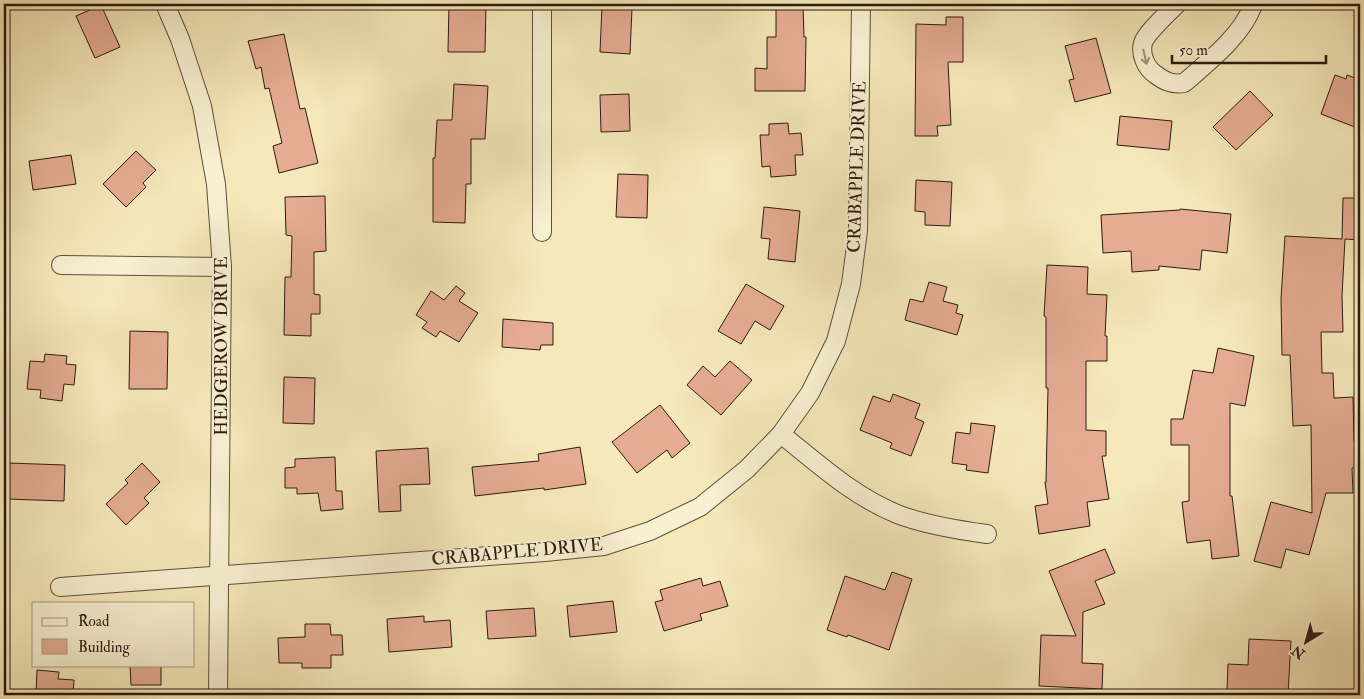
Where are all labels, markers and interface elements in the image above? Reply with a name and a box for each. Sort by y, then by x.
scale bar [1172,32,1325,64]
text: 50 m [1179,41,1208,60]
one-way arrow [1141,49,1150,65]
street label: CRABAPPLE DRIVE [843,81,871,253]
street label: HEDGEROW DRIVE [210,256,233,436]
street label: CRABAPPLE DRIVE [430,533,604,571]
legend [32,602,195,666]
text: Road [78,612,110,631]
north arrow [1282,616,1332,666]
text: Building [78,638,130,657]
text: N [1288,641,1309,663]

